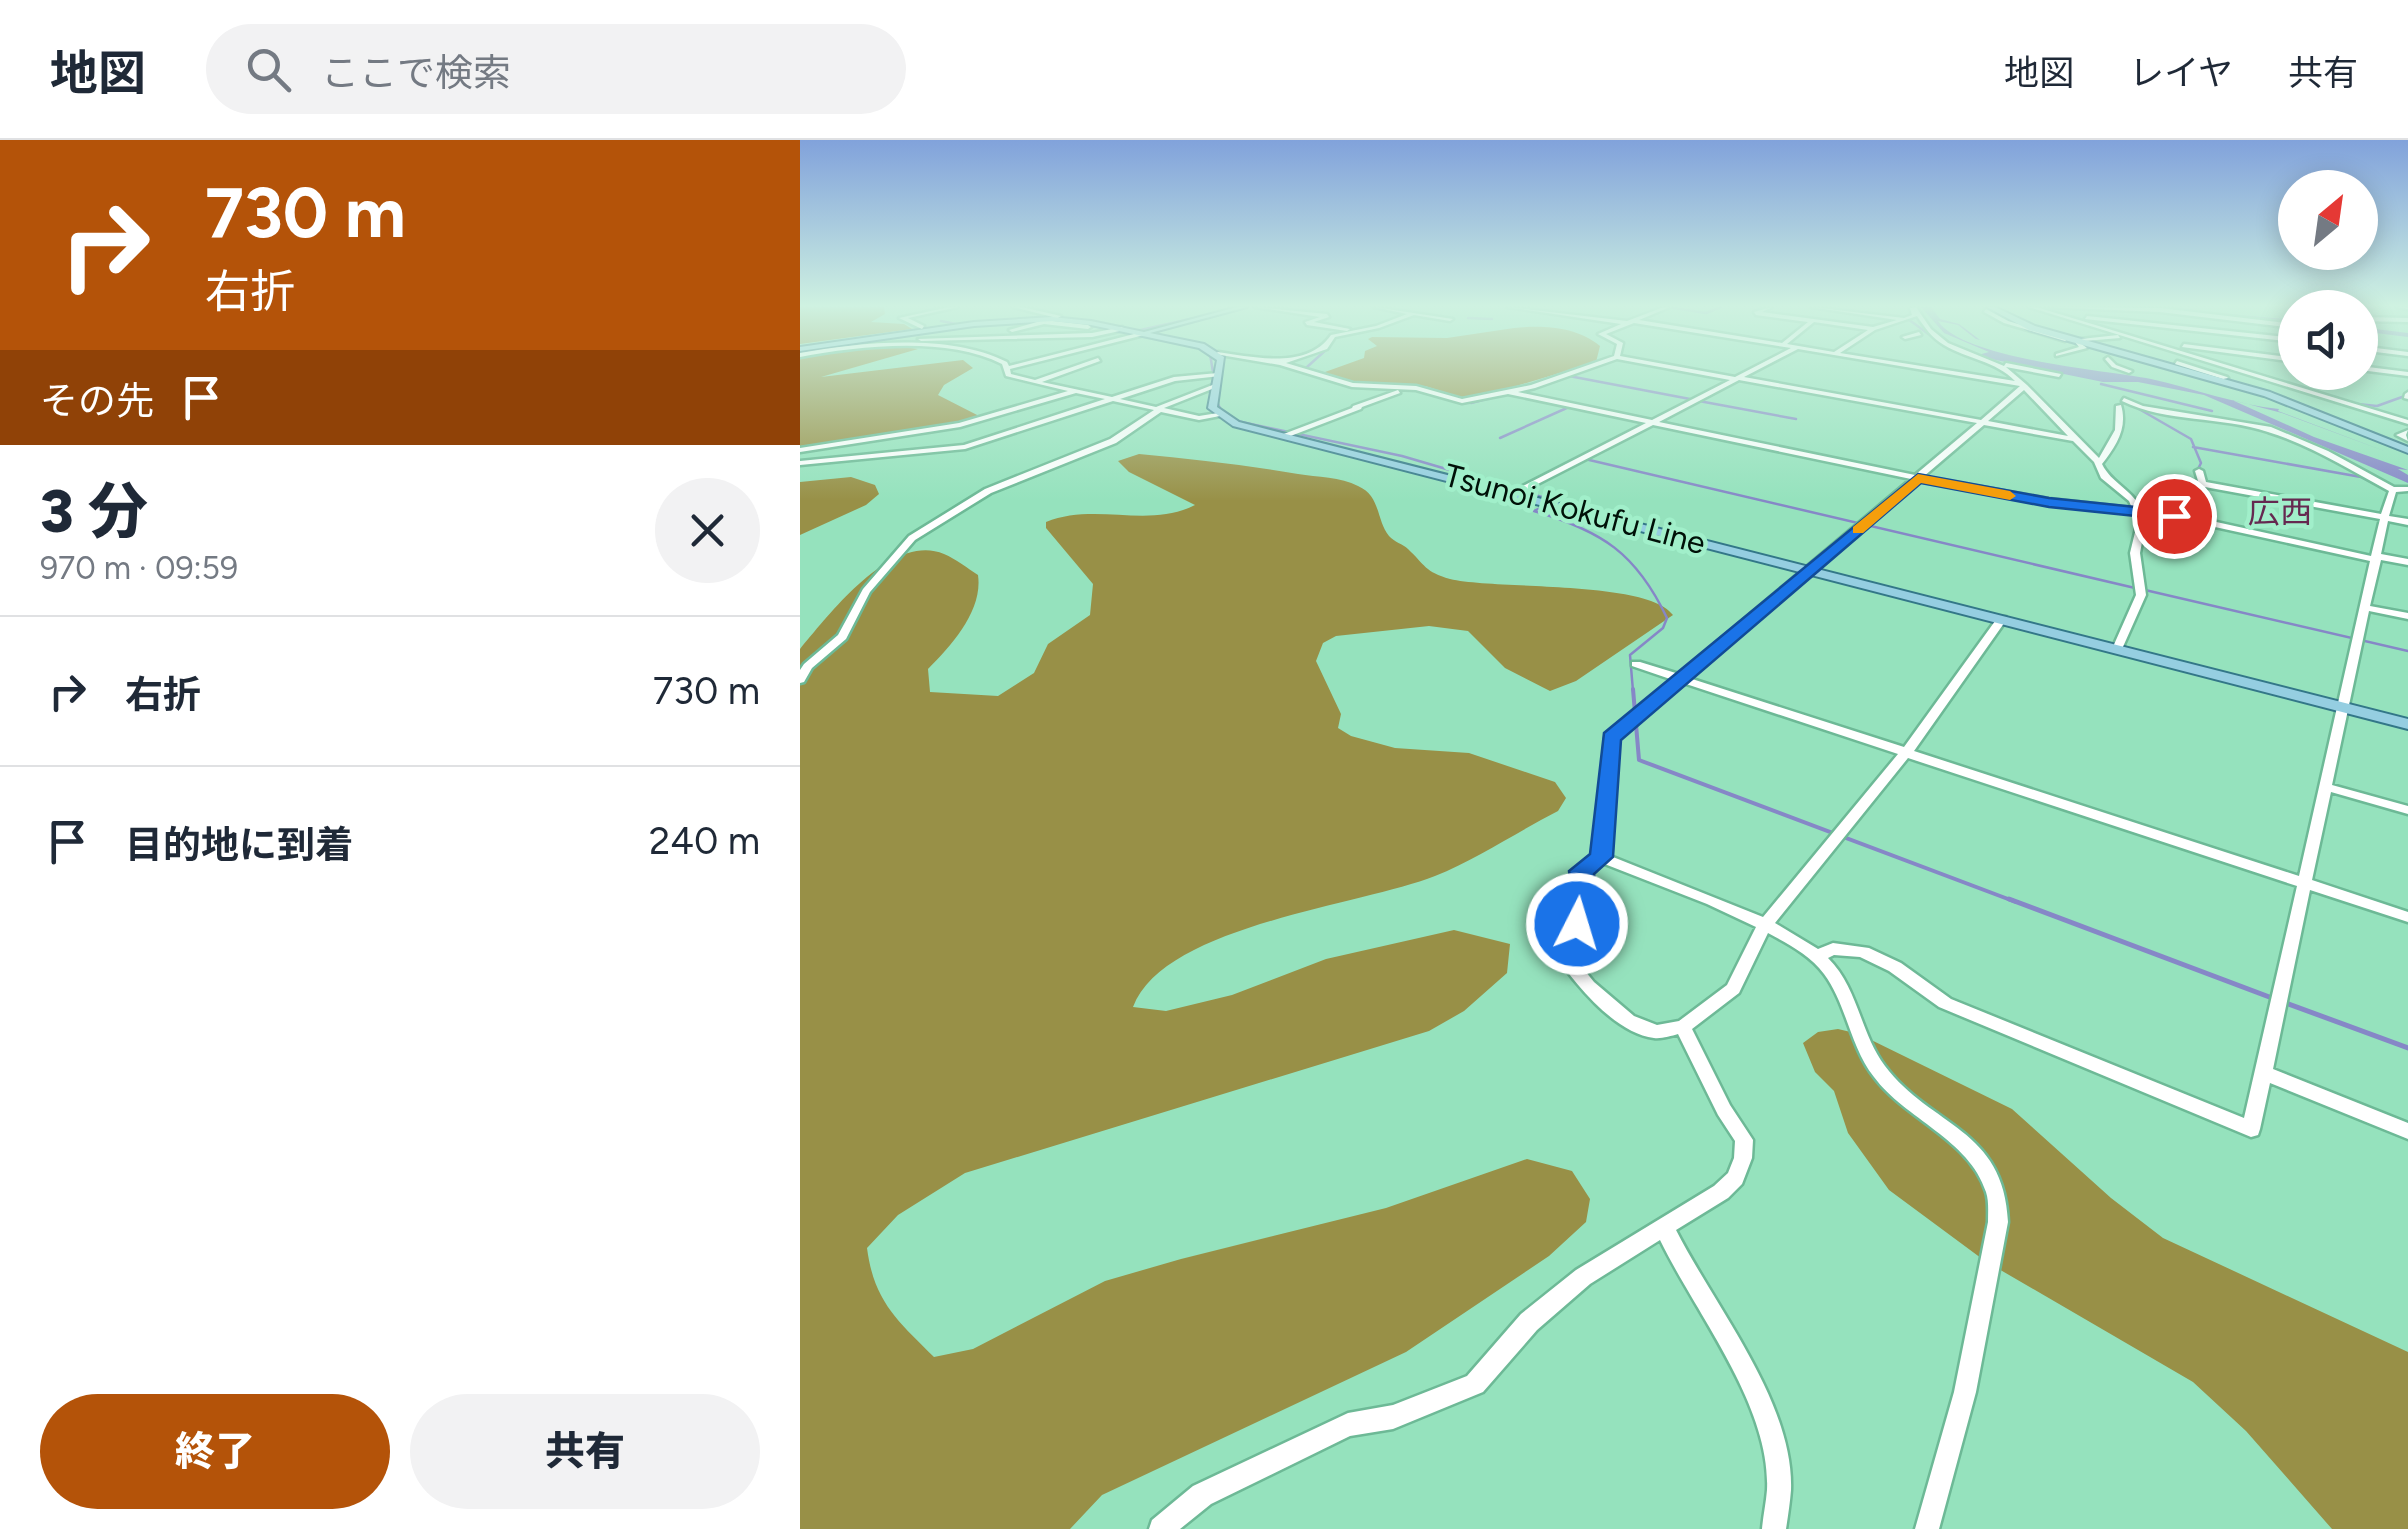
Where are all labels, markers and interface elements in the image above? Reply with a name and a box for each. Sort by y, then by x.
search box [206,24,906,114]
icon: search [241,42,296,97]
text: 地図 [50,44,146,102]
text: ここで検索 [321,50,511,96]
text: 地図 [2004,52,2074,94]
text: レイヤ [2129,52,2233,94]
text: 共有 [2288,52,2358,94]
text: 730 m [205,170,406,255]
north arrow [2278,170,2378,270]
map controls [2278,170,2378,390]
icon: right [40,180,170,310]
text: 右折 [205,264,295,318]
button: sound [2278,290,2378,390]
icon: arrive [174,370,229,425]
text: その先 [40,378,154,424]
street label: Tsunoi Kokufu Line [1440,456,1710,562]
pin [2132,474,2217,559]
text: 3 分 [40,475,148,547]
button: close [655,478,760,583]
icon: arrive [2147,489,2202,544]
district label: 広西 [2248,493,2312,531]
text: 970 m · 09:59 [40,549,238,587]
icon: right [40,664,95,719]
text: 730 m [653,668,760,714]
text: 右折 [125,672,201,718]
icon: arrive [40,814,95,869]
text: 240 m [649,818,760,864]
text: 目的地に到着 [125,822,353,868]
position arrow [1525,872,1629,976]
button: 終了 [40,1394,390,1509]
button: 共有 [410,1394,760,1509]

